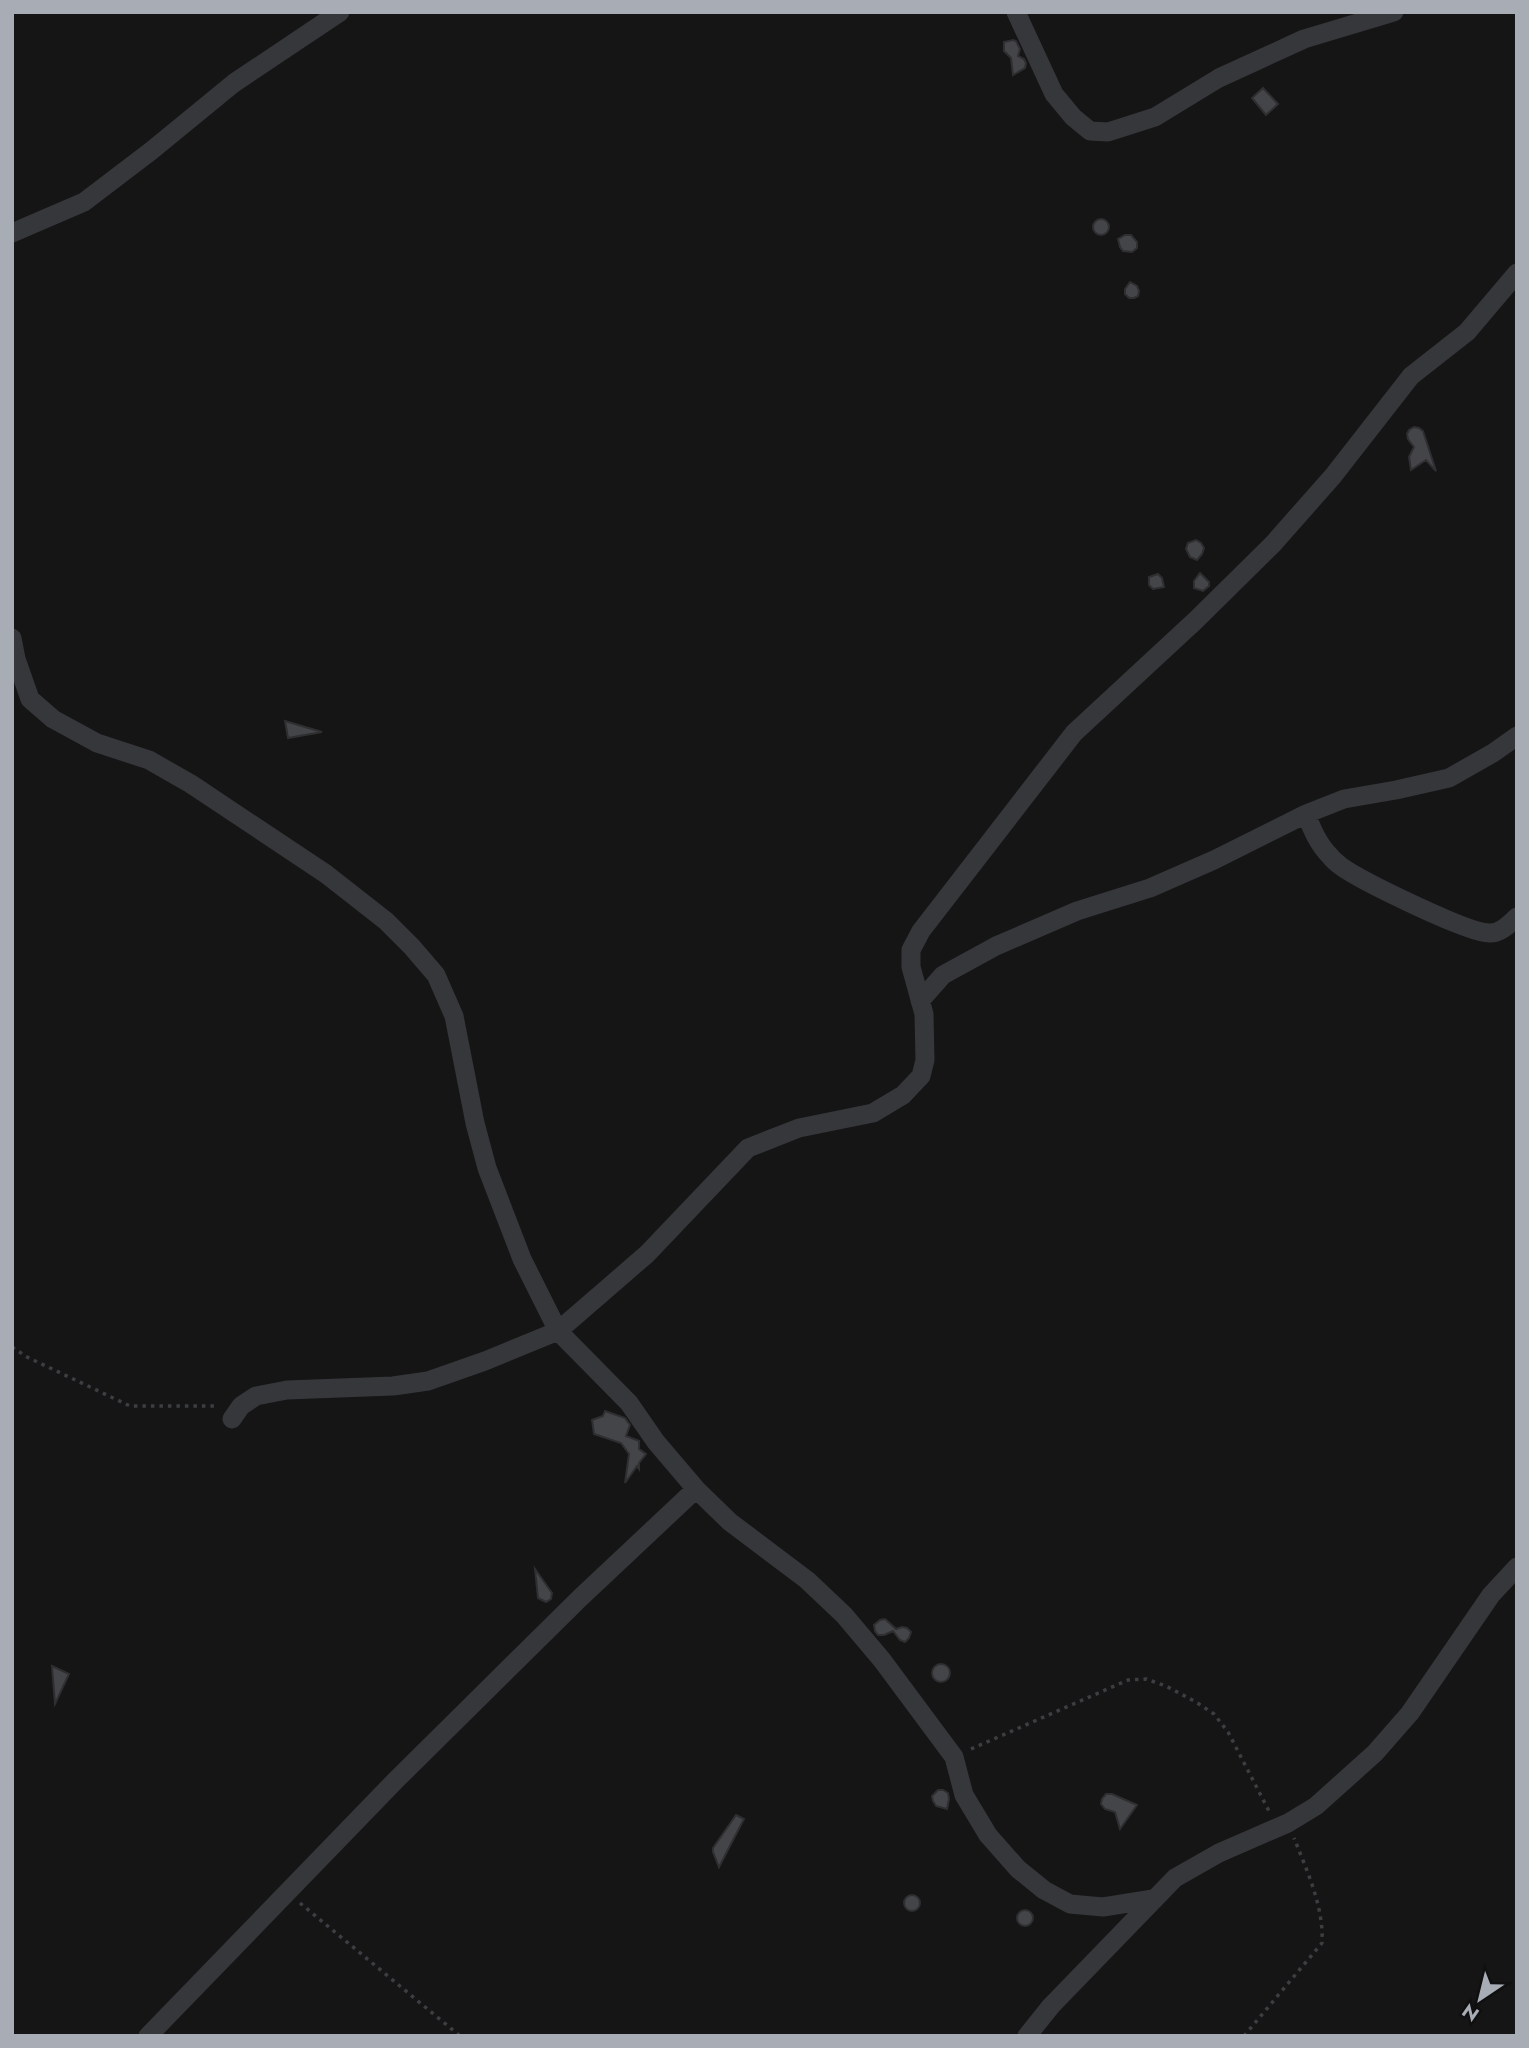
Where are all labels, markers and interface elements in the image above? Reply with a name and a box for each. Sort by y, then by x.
north arrow [1445,1964,1515,2034]
text: N [1457,1997,1484,2028]

